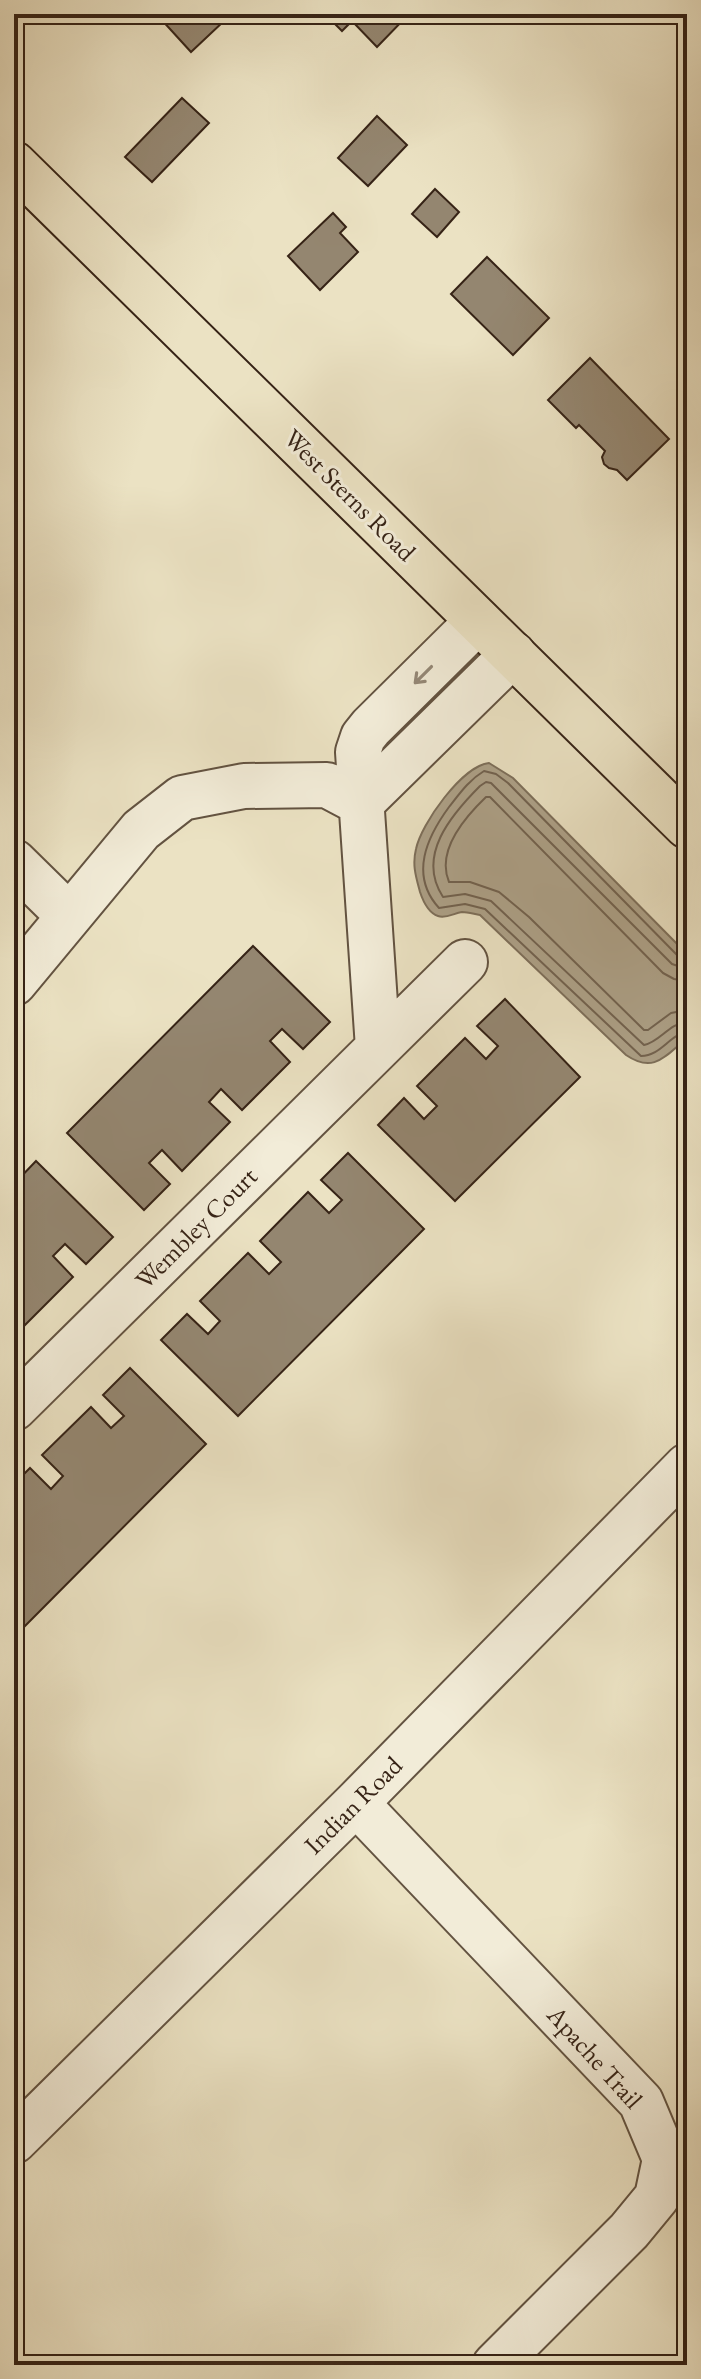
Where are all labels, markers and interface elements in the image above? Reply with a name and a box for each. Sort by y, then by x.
street label: West Sterns Road [276,421,424,569]
one-way arrow [413,666,433,685]
street label: Wembley Court [128,1160,264,1296]
street label: Indian Road [296,1748,410,1862]
street label: Apache Trail [539,1998,650,2116]

